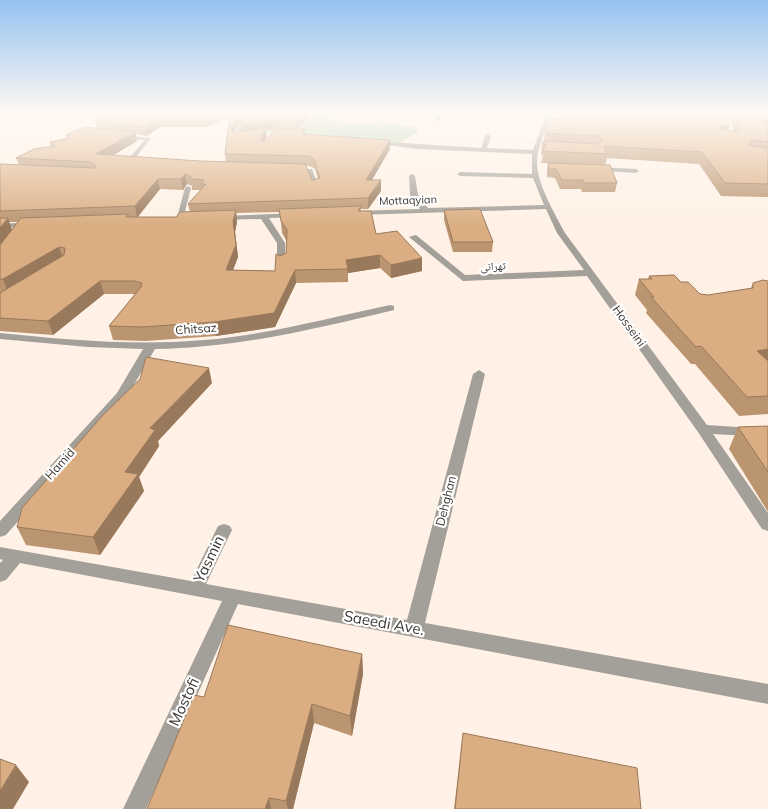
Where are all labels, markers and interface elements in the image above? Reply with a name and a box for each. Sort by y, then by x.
street label: Mottaqyian [379,192,437,208]
street label: تهرانی [480,258,507,274]
street label: Hosseini [609,302,649,349]
street label: Chitsaz [175,320,217,337]
street label: Hamid [42,445,78,482]
street label: Dehghan [432,474,459,527]
street label: Yasmin [189,532,228,586]
street label: Saeedi Ave. [342,606,426,639]
street label: Mostofi [164,675,203,729]

